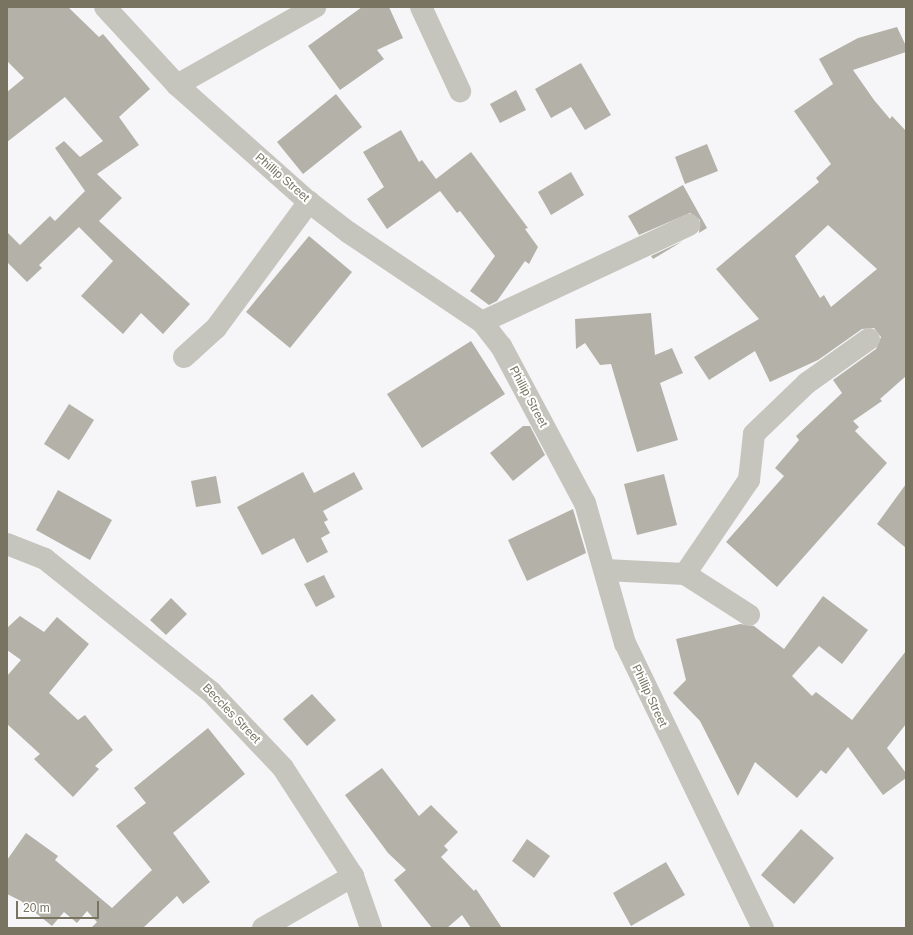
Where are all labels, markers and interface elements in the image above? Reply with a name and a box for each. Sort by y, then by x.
street label: Phillip Street [252,150,312,206]
street label: Phillip Street [506,364,550,430]
street label: Phillip Street [628,662,670,730]
street label: Beccles Street [199,681,263,747]
scale bar [18,893,101,919]
text: 20 m [23,901,50,915]

